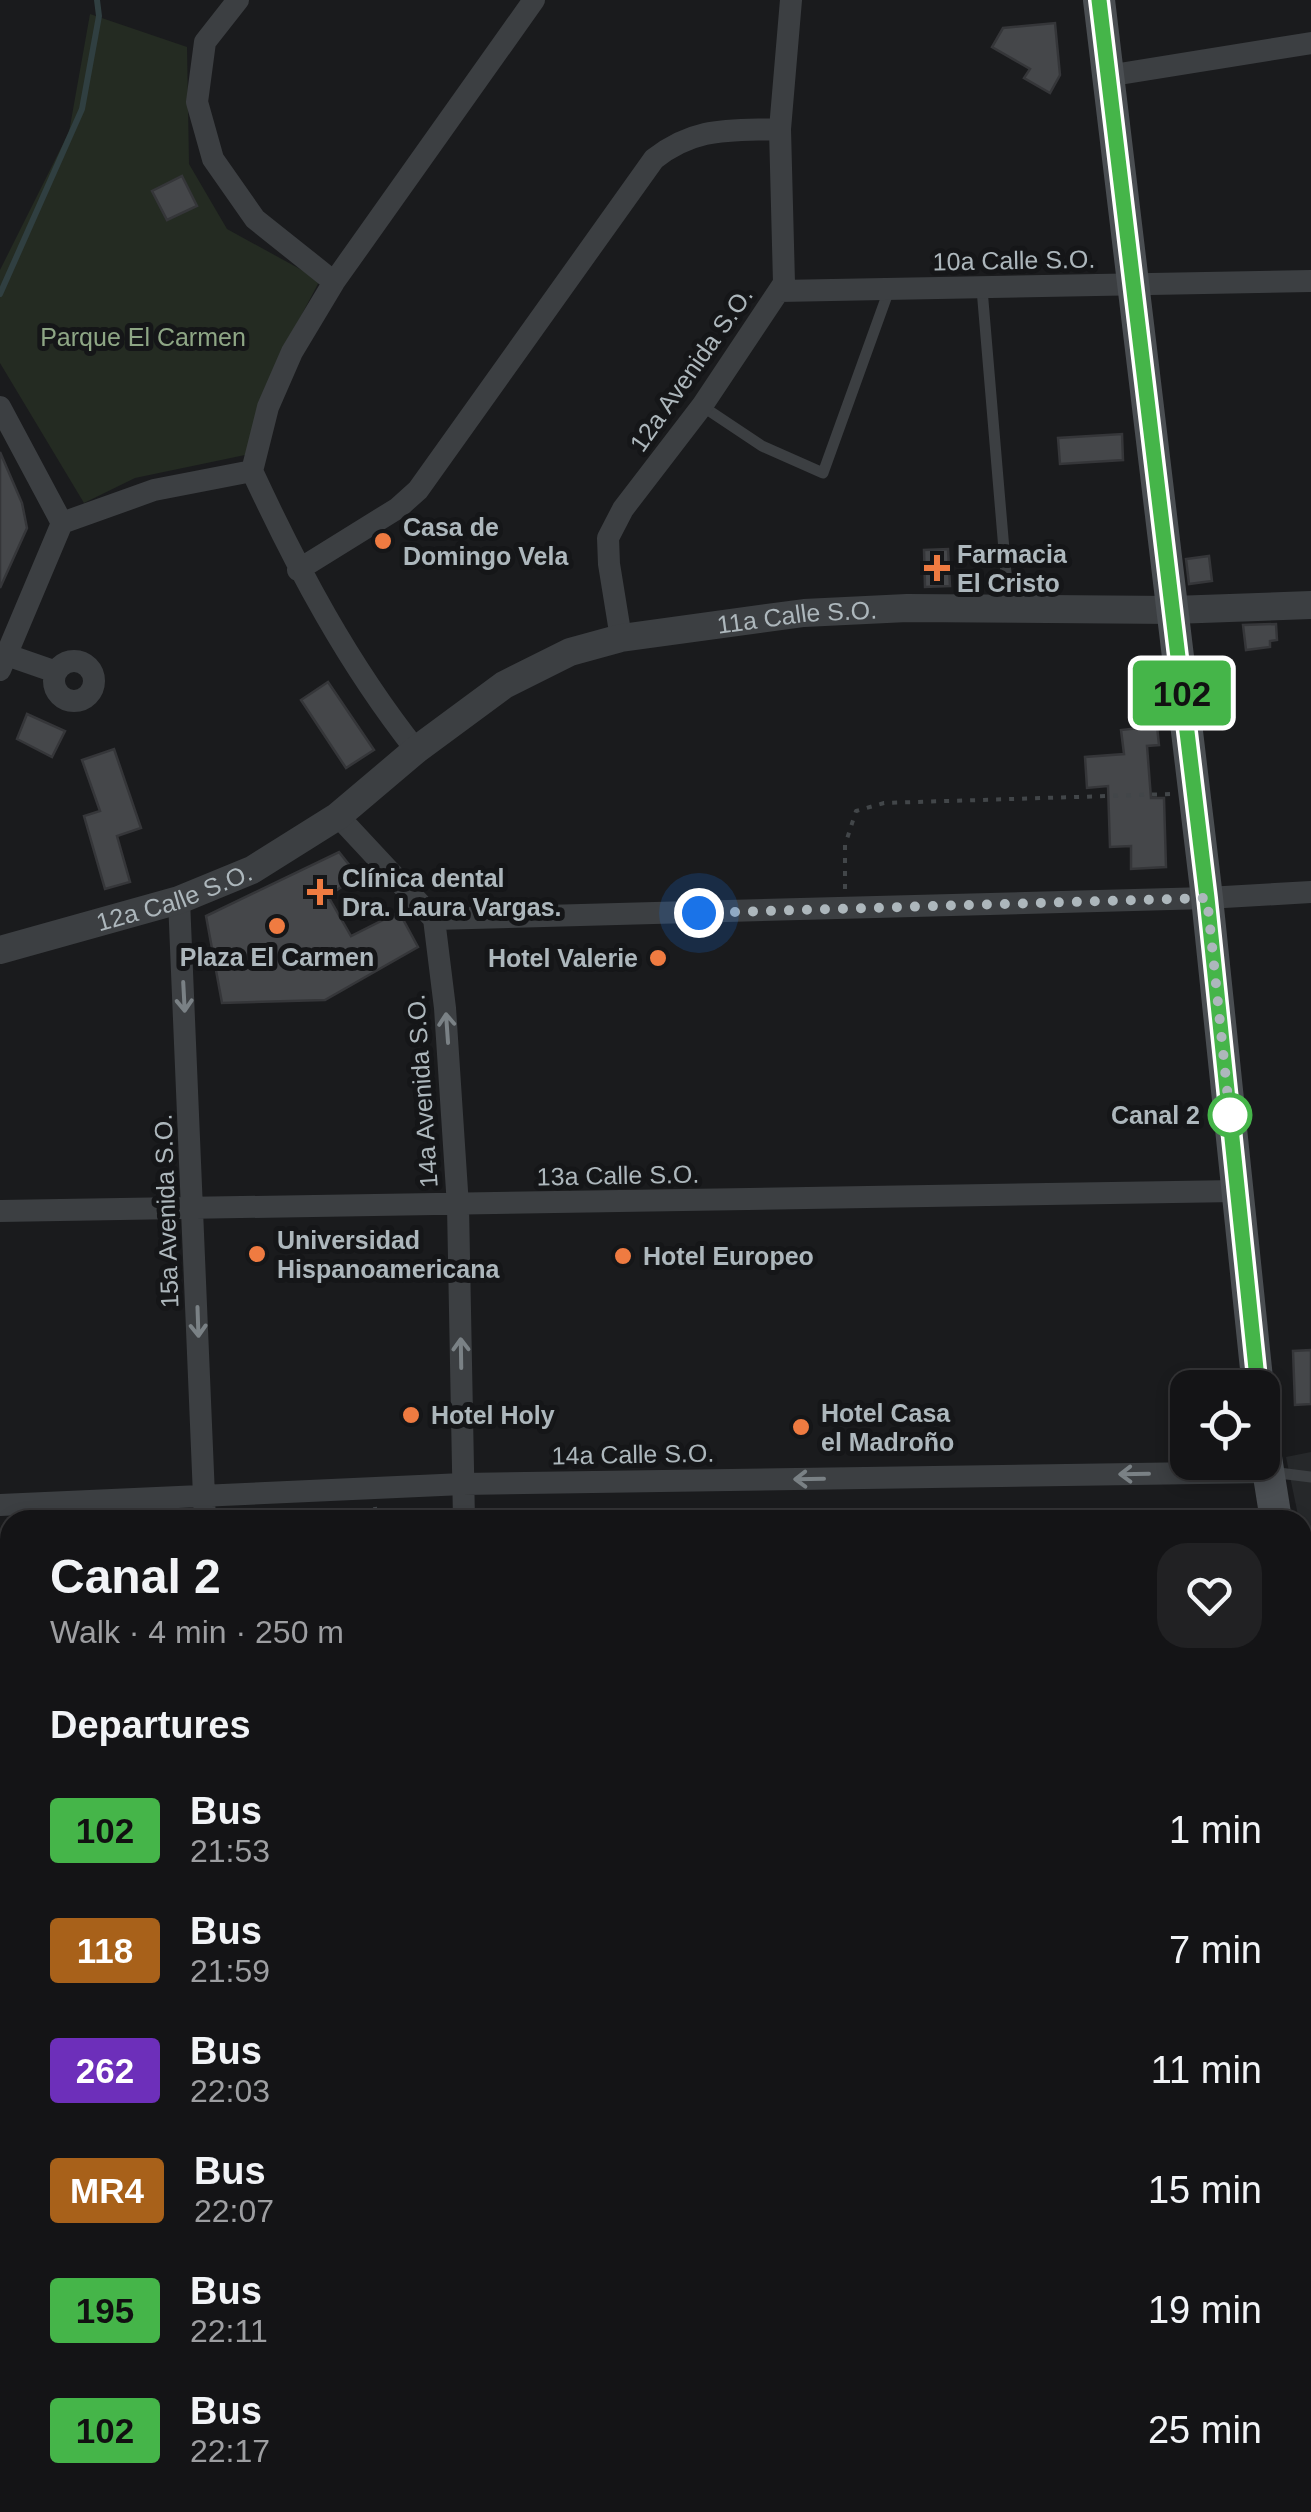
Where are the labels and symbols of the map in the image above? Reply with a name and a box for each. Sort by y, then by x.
street label: 10a Calle S.O. [932,245,1096,275]
street label: 12a Avenida S.O. [624,281,758,457]
park label: Parque El Carmen [40,323,246,351]
place label: Casa de Domingo Vela [403,513,569,570]
marker: Casa de Domingo Vela [372,530,394,552]
place label: Farmacia El Cristo [957,540,1068,597]
marker: Farmacia El Cristo [926,557,948,579]
street label: 11a Calle S.O. [715,595,878,639]
line badge: 102 [1124,660,1240,726]
street label: 12a Calle S.O. [93,858,256,936]
place label: Clínica dental Dra. Laura Vargas. [342,864,562,921]
marker: Clínica dental Dra. Laura Vargas. [307,879,333,905]
your location [674,888,724,938]
marker: Plaza El Carmen [266,915,288,937]
place label: Plaza El Carmen [180,943,374,971]
place label: Hotel Valerie [488,944,638,972]
marker: Hotel Valerie [647,947,669,969]
one-way arrow [175,980,194,1012]
street label: 14a Avenida S.O. [401,993,443,1189]
one-way arrow [437,1012,456,1044]
marker: Canal 2 [1209,1094,1251,1136]
place label: Canal 2 [1111,1101,1200,1129]
street label: 15a Avenida S.O. [149,1114,183,1308]
street label: 13a Calle S.O. [536,1160,700,1190]
place label: Universidad Hispanoamericana [277,1226,500,1283]
place label: Hotel Europeo [643,1242,814,1270]
marker: Universidad Hispanoamericana [246,1243,268,1265]
marker: Hotel Europeo [612,1245,634,1267]
one-way arrow [189,1305,208,1337]
one-way arrow [451,1337,470,1369]
place label: Hotel Casa el Madroño [821,1399,954,1456]
place label: Hotel Holy [431,1401,555,1429]
marker: Hotel Holy [400,1404,422,1426]
marker: Hotel Casa el Madroño [790,1416,812,1438]
street label: 14a Calle S.O. [551,1439,715,1469]
one-way arrow [1119,1464,1152,1484]
one-way arrow [794,1470,826,1488]

